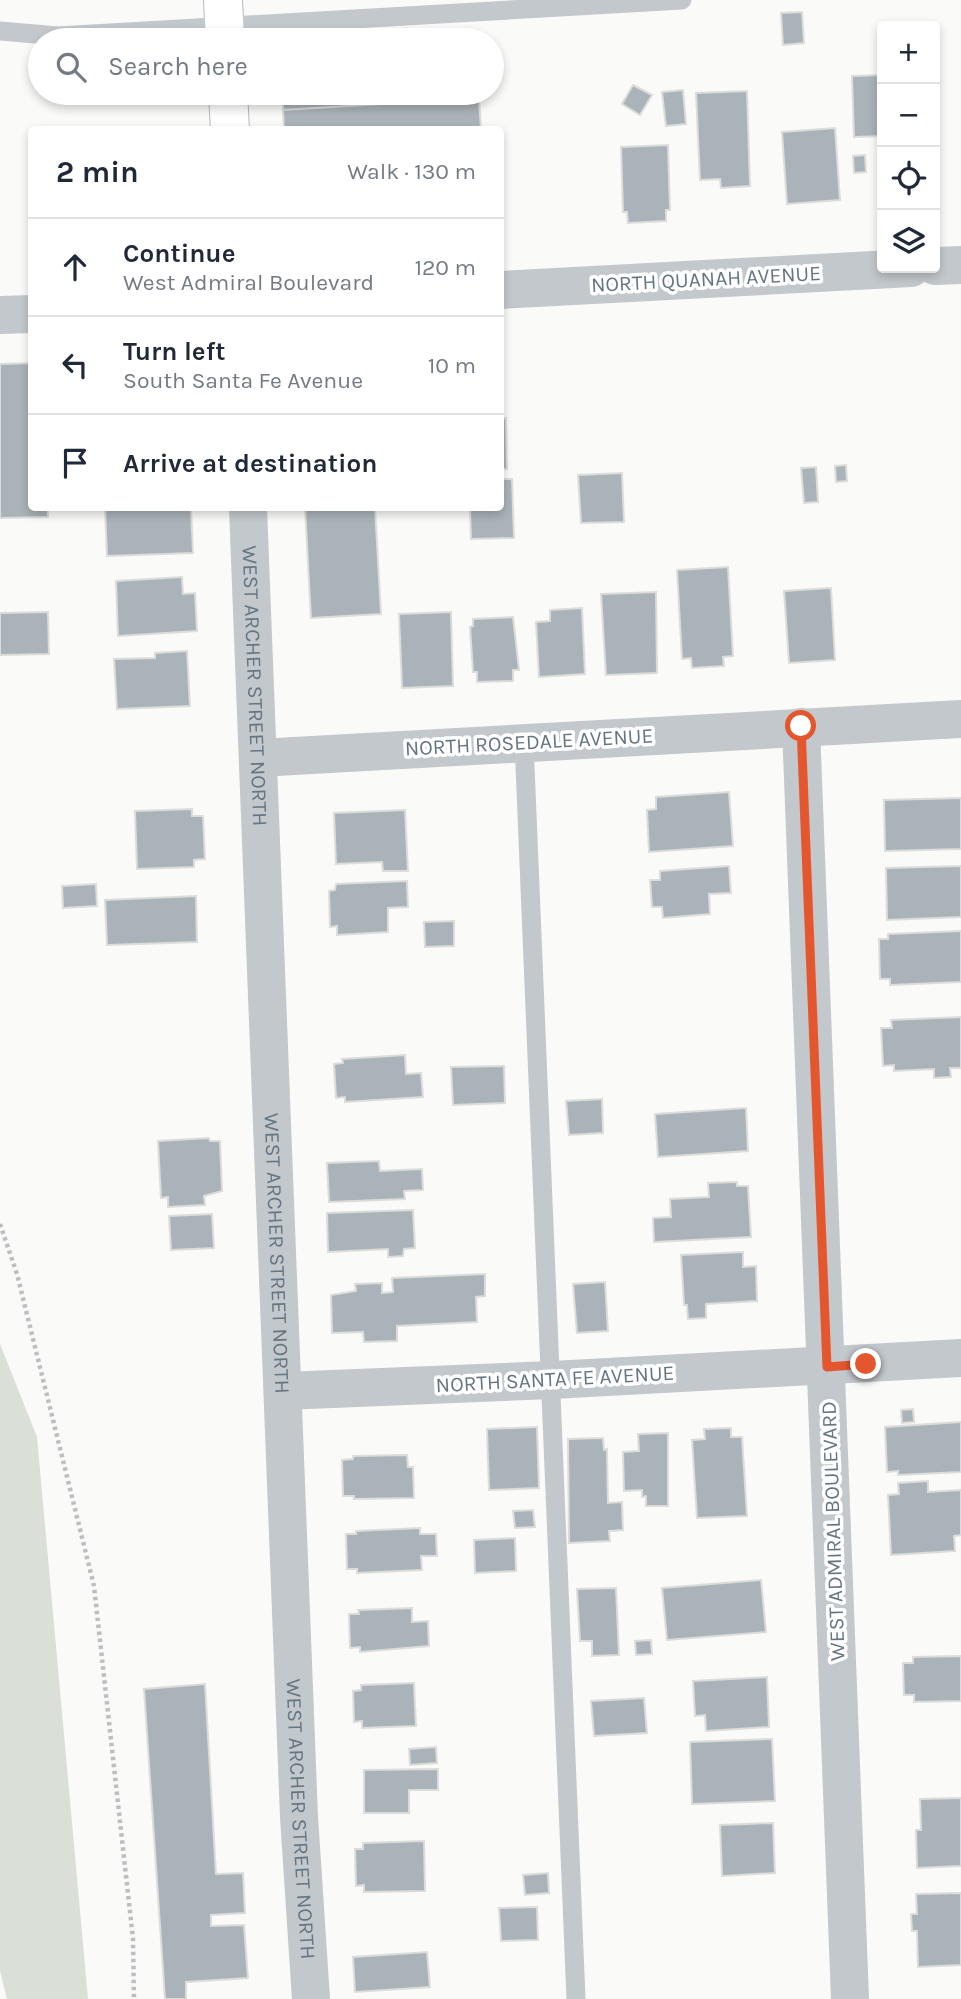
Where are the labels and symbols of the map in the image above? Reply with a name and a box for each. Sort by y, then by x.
street label: NORTH QUANAH AVENUE [590,261,822,297]
street label: WEST ARCHER STREET NORTH [237,545,272,827]
route start [785,710,816,741]
street label: NORTH ROSEDALE AVENUE [404,724,654,760]
street label: WEST ARCHER STREET NORTH [260,1113,295,1394]
route end [850,1348,881,1379]
street label: NORTH SANTA FE AVENUE [435,1361,675,1397]
street label: WEST ADMIRAL BOULEVARD [816,1401,850,1661]
street label: WEST ARCHER STREET NORTH [282,1678,320,1960]

